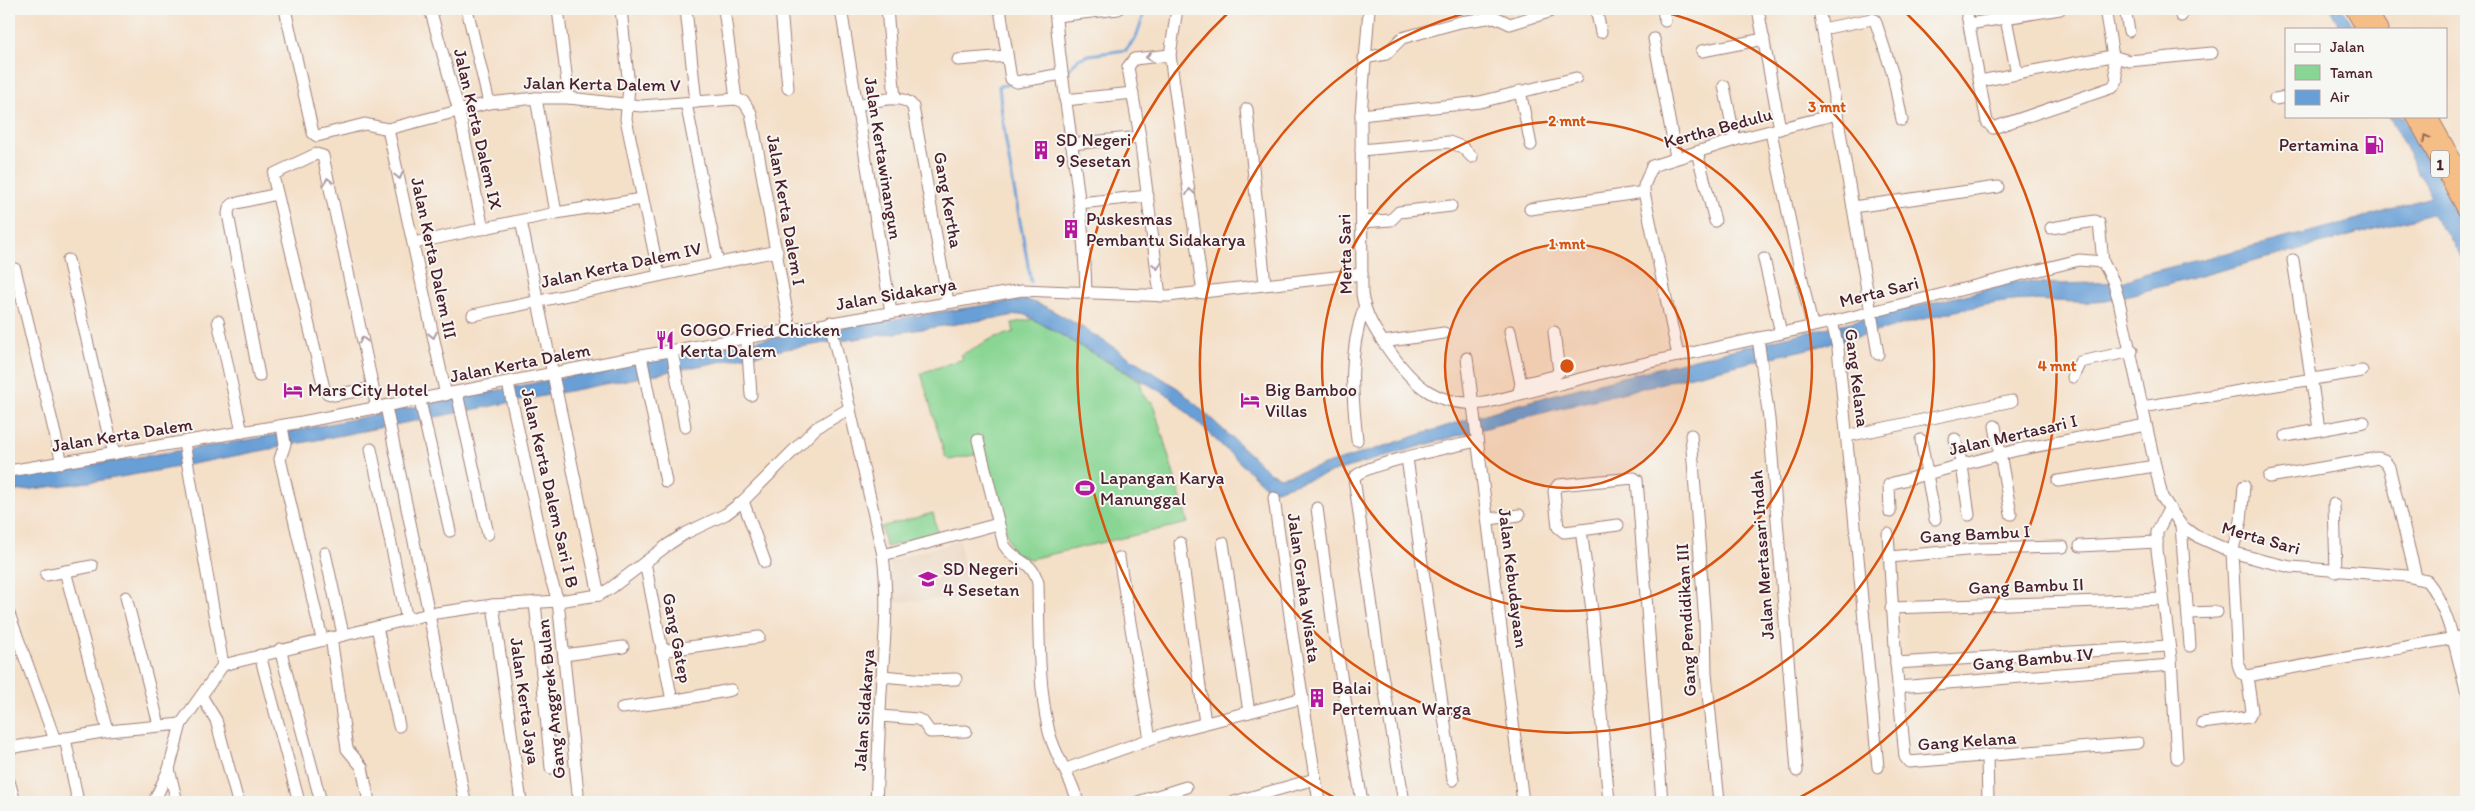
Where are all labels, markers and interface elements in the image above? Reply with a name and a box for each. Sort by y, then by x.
legend [2285,28,2448,118]
text: Jalan [2330,38,2364,56]
street label: Jalan Kerta Dalem IX [449,46,507,212]
one-way arrow [1145,51,1153,62]
text: Taman [2330,64,2373,82]
street label: Jalan Kerta Dalem V [523,72,681,96]
street label: Jalan Kertawinangun [859,75,907,241]
text: Air [2330,88,2349,106]
text: 3 mnt [1808,98,1846,116]
street label: Kertha Bedulu [1661,103,1775,153]
text: 2 mnt [1548,112,1586,130]
place label: SD Negeri 9 Sesetan [1056,129,1131,172]
street label: Jalan Kerta Dalem I [762,133,810,287]
place label: Pertamina [2279,134,2360,156]
fuel station icon: Pertamina [2363,134,2385,156]
one-way arrow [2422,134,2432,143]
building icon: SD Negeri 9 Sesetan [1030,139,1052,161]
street label: Gang Kertha [929,150,967,251]
road number: 1 [2431,150,2449,178]
one-way arrow [393,172,404,181]
street label: Jalan Kerta Dalem III [406,175,462,341]
one-way arrow [323,177,334,186]
one-way arrow [1185,188,1195,197]
place label: Puskesmas Pembantu Sidakarya [1086,208,1246,251]
street label: Merta Sari [1333,213,1357,295]
building icon: Puskesmas Pembantu Sidakarya [1060,218,1082,240]
text: 1 mnt [1549,235,1586,253]
street label: Jalan Kerta Dalem IV [539,237,704,293]
one-way arrow [1151,262,1161,270]
street label: Jalan Sidakarya [834,272,959,315]
street label: Merta Sari [1837,272,1921,312]
place label: GOGO Fried Chicken Kerta Dalem [680,319,840,362]
street label: Gang Kelana [1840,328,1874,429]
restaurant icon: GOGO Fried Chicken Kerta Dalem [654,329,676,351]
one-way arrow [427,330,438,339]
one-way arrow [358,336,369,345]
street label: Jalan Kerta Dalem [448,339,592,387]
centre of rings [1558,357,1576,375]
text: 4 mnt [2038,357,2077,375]
hotel icon: Mars City Hotel [282,379,304,401]
place label: Mars City Hotel [308,379,428,401]
place label: Big Bamboo Villas [1265,379,1357,422]
street label: Jalan Kerta Dalem Sari I B [516,386,584,590]
hotel icon: Big Bamboo Villas [1239,389,1261,411]
street label: Jalan Mertasari I [1947,410,2079,460]
street label: Jalan Kerta Dalem [50,413,194,457]
place label: Lapangan Karya Manunggal [1100,467,1224,510]
street label: Jalan Mertasari Indah [1745,469,1779,641]
sports icon: Lapangan Karya Manunggal [1074,477,1096,499]
street label: Jalan Kebudayaan [1493,507,1533,649]
street label: Jalan Graha Wisata [1283,512,1325,665]
street label: Merta Sari [2219,516,2303,560]
street label: Gang Bambu I [1919,520,2031,548]
street label: Gang Pendidikan III [1671,543,1701,697]
place label: SD Negeri 4 Sesetan [943,558,1019,601]
school or university icon: SD Negeri 4 Sesetan [917,568,939,590]
street label: Gang Bambu II [1968,573,2084,599]
street label: Gang Gatep [657,591,697,685]
street label: Gang Anggrek Bulan [532,618,570,780]
street label: Jalan Kerta Jaya [505,636,545,767]
street label: Gang Bambu IV [1972,643,2095,675]
street label: Jalan Sidakarya [849,648,879,772]
place label: Balai Pertemuan Warga [1332,677,1472,720]
building icon: Balai Pertemuan Warga [1306,687,1328,709]
street label: Gang Kelana [1917,727,2018,755]

